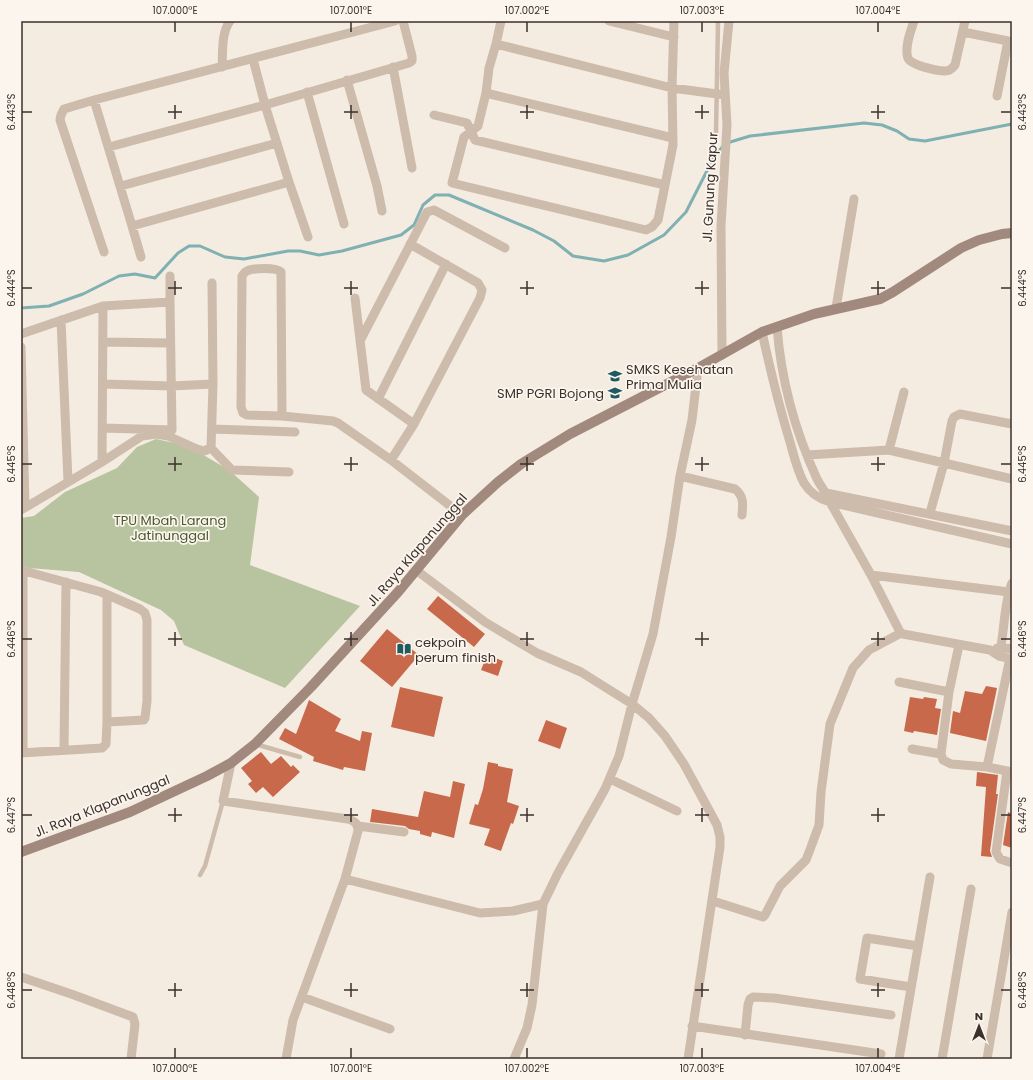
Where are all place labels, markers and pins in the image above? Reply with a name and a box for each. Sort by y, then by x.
place label: SMKS Kesehatan Prima Mulia [626,360,733,394]
school or university icon: SMKS Kesehatan Prima Mulia [607,368,623,384]
place label: SMP PGRI Bojong [497,384,604,403]
school or university icon: SMP PGRI Bojong [607,385,623,401]
place label: cekpoin perum finish [415,633,496,667]
library icon: cekpoin perum finish [396,641,412,657]

